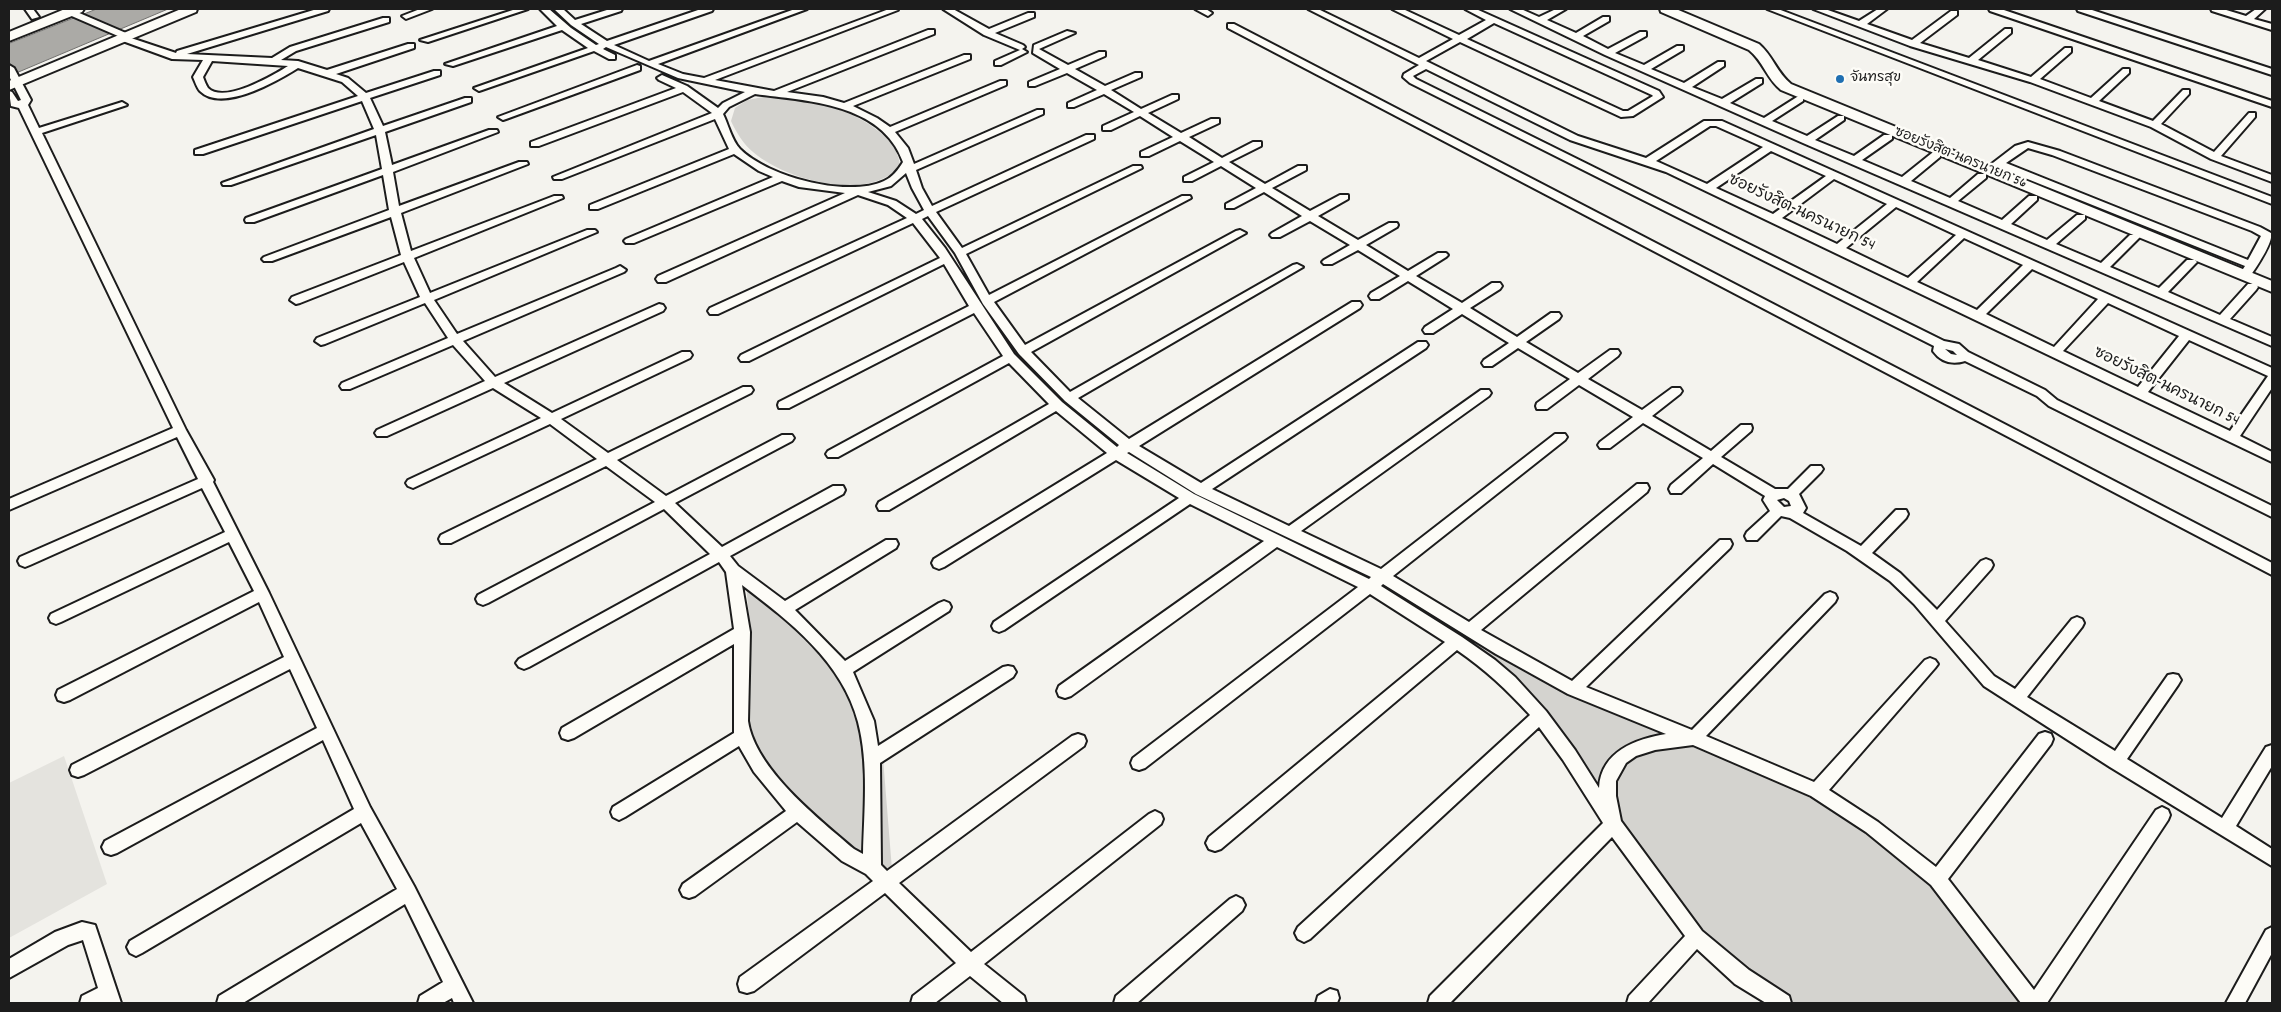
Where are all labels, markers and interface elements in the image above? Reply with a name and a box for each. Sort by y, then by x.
place label: จันทรสุข [1850,71,1901,87]
marker: จันทรสุข [1834,73,1846,85]
street label: ซอยรังสิต-นครนายก 56 [1891,125,2029,193]
street label: ซอยรังสิต-นครนายก 54 [1724,171,1878,257]
street label: ซอยรังสิต-นครนายก 54 [2090,344,2242,432]

